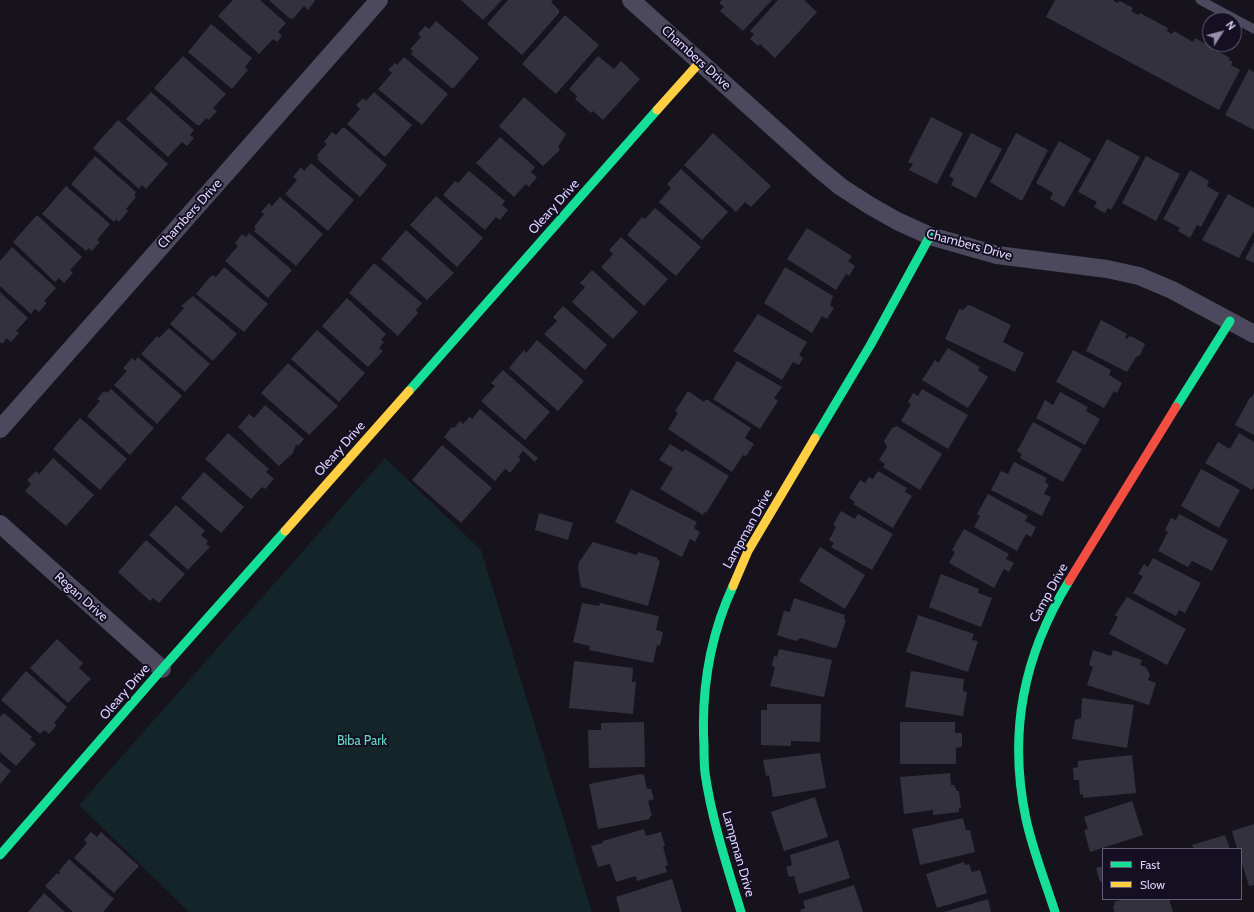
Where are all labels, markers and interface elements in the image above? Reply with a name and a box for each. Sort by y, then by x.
north arrow [1202,12,1242,52]
text: N [1223,18,1239,33]
street label: Chambers Drive [658,23,734,93]
street label: Chambers Drive [155,176,225,252]
street label: Oleary Drive [525,176,583,238]
street label: Chambers Drive [924,226,1014,264]
street label: Oleary Drive [311,418,369,480]
street label: Lampman Drive [720,487,776,571]
street label: Camp Drive [1026,561,1072,625]
street label: Regan Drive [51,569,111,625]
street label: Oleary Drive [97,661,153,723]
park label: Biba Park [337,733,387,749]
street label: Lampman Drive [718,809,758,899]
legend [1102,848,1242,900]
text: Fast [1140,857,1160,872]
text: Slow [1140,877,1165,892]

